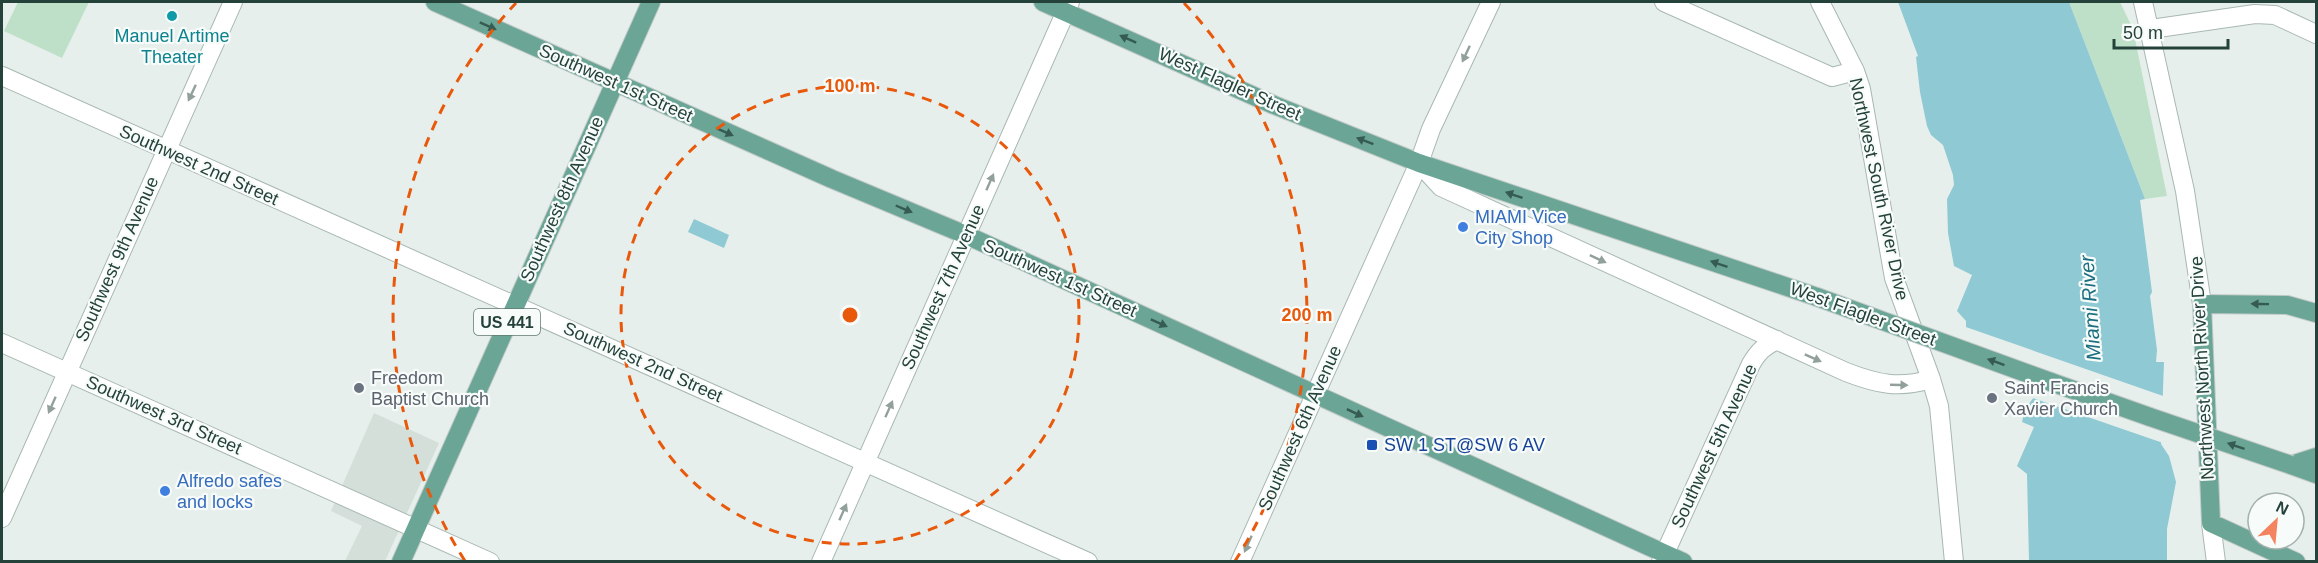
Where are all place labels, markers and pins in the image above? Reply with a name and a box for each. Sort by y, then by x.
marker: Manuel Artime Theater [165,9,179,23]
place label: Manuel Artime Theater [114,26,230,67]
place label: MIAMI Vice City Shop [1475,207,1567,248]
marker: MIAMI Vice City Shop [1456,220,1470,234]
centre of rings [840,305,860,325]
place label: Freedom Baptist Church [371,368,489,409]
place label: Saint Francis Xavier Church [2004,378,2118,419]
marker: Freedom Baptist Church [352,381,366,395]
marker: Saint Francis Xavier Church [1985,391,1999,405]
place label: SW 1 ST@SW 6 AV [1384,435,1545,455]
marker: SW 1 ST@SW 6 AV [1365,438,1379,452]
place label: Alfredo safes and locks [177,471,282,512]
marker: Alfredo safes and locks [158,484,172,498]

